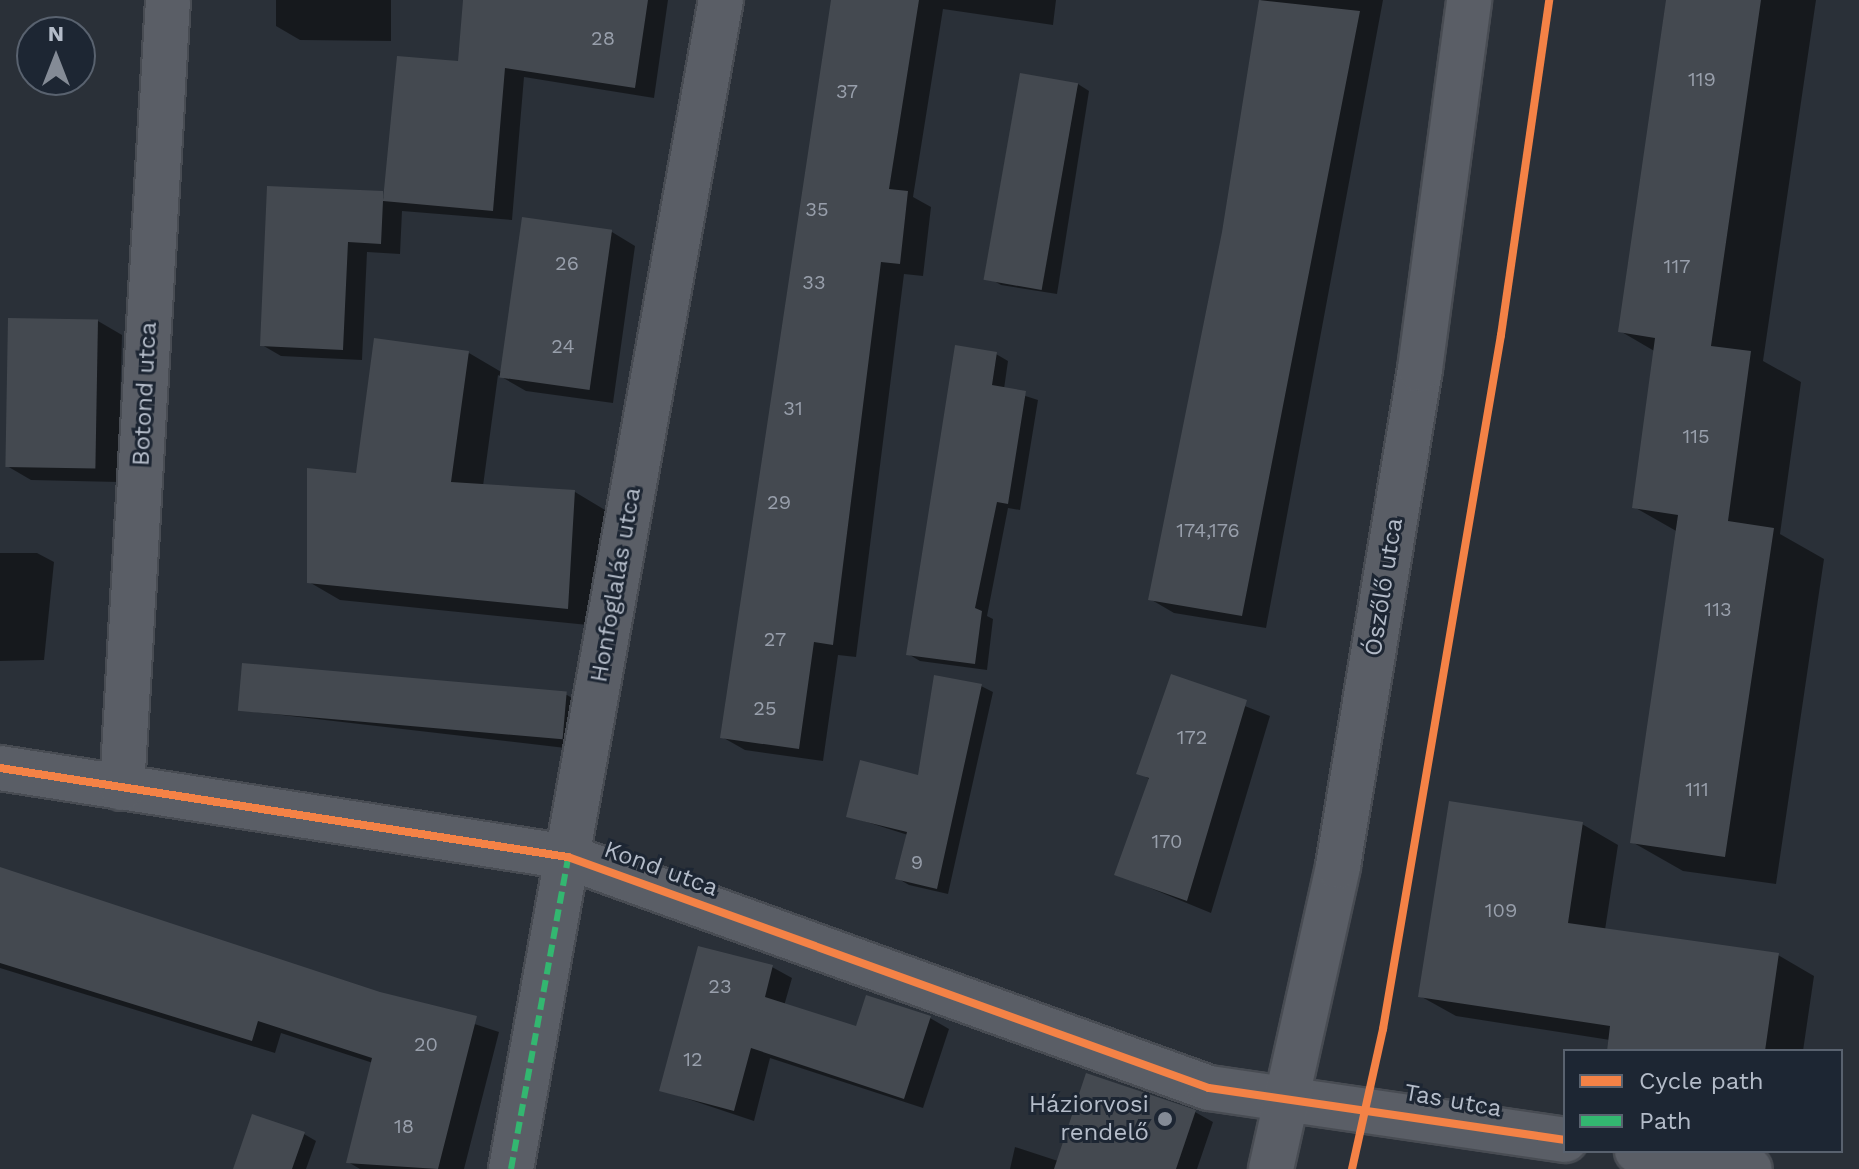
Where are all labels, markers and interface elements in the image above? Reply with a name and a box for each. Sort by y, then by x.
north arrow [16,16,96,96]
text: N [48,21,64,46]
house number: 28 [591,26,615,50]
house number: 119 [1688,67,1716,91]
house number: 37 [836,79,858,103]
house number: 35 [805,197,829,221]
house number: 26 [555,251,579,275]
house number: 117 [1664,254,1690,278]
house number: 33 [802,270,826,294]
street label: Botond utca [127,321,163,467]
house number: 24 [551,334,575,358]
house number: 31 [783,396,803,420]
house number: 115 [1682,424,1710,448]
street label: Honfoglalás utca [585,485,647,685]
house number: 29 [767,490,791,514]
street label: Ószőlő utca [1359,516,1409,658]
house number: 174,176 [1176,518,1240,542]
house number: 113 [1704,597,1732,621]
house number: 27 [764,627,786,651]
house number: 25 [753,696,777,720]
house number: 172 [1177,725,1207,749]
house number: 111 [1685,777,1709,801]
house number: 170 [1151,829,1183,853]
street label: Kond utca [600,835,722,903]
house number: 9 [911,850,923,874]
house number: 109 [1485,898,1517,922]
house number: 23 [708,974,732,998]
house number: 20 [414,1032,438,1056]
house number: 12 [683,1047,703,1071]
legend [1563,1049,1843,1153]
text: Cycle path [1639,1067,1764,1095]
street label: Tas utca [1402,1078,1504,1124]
place label: Háziorvosi rendelő [1029,1091,1149,1147]
text: Path [1639,1107,1692,1135]
marker: Háziorvosi rendelő [1156,1110,1174,1128]
house number: 18 [394,1114,414,1138]

